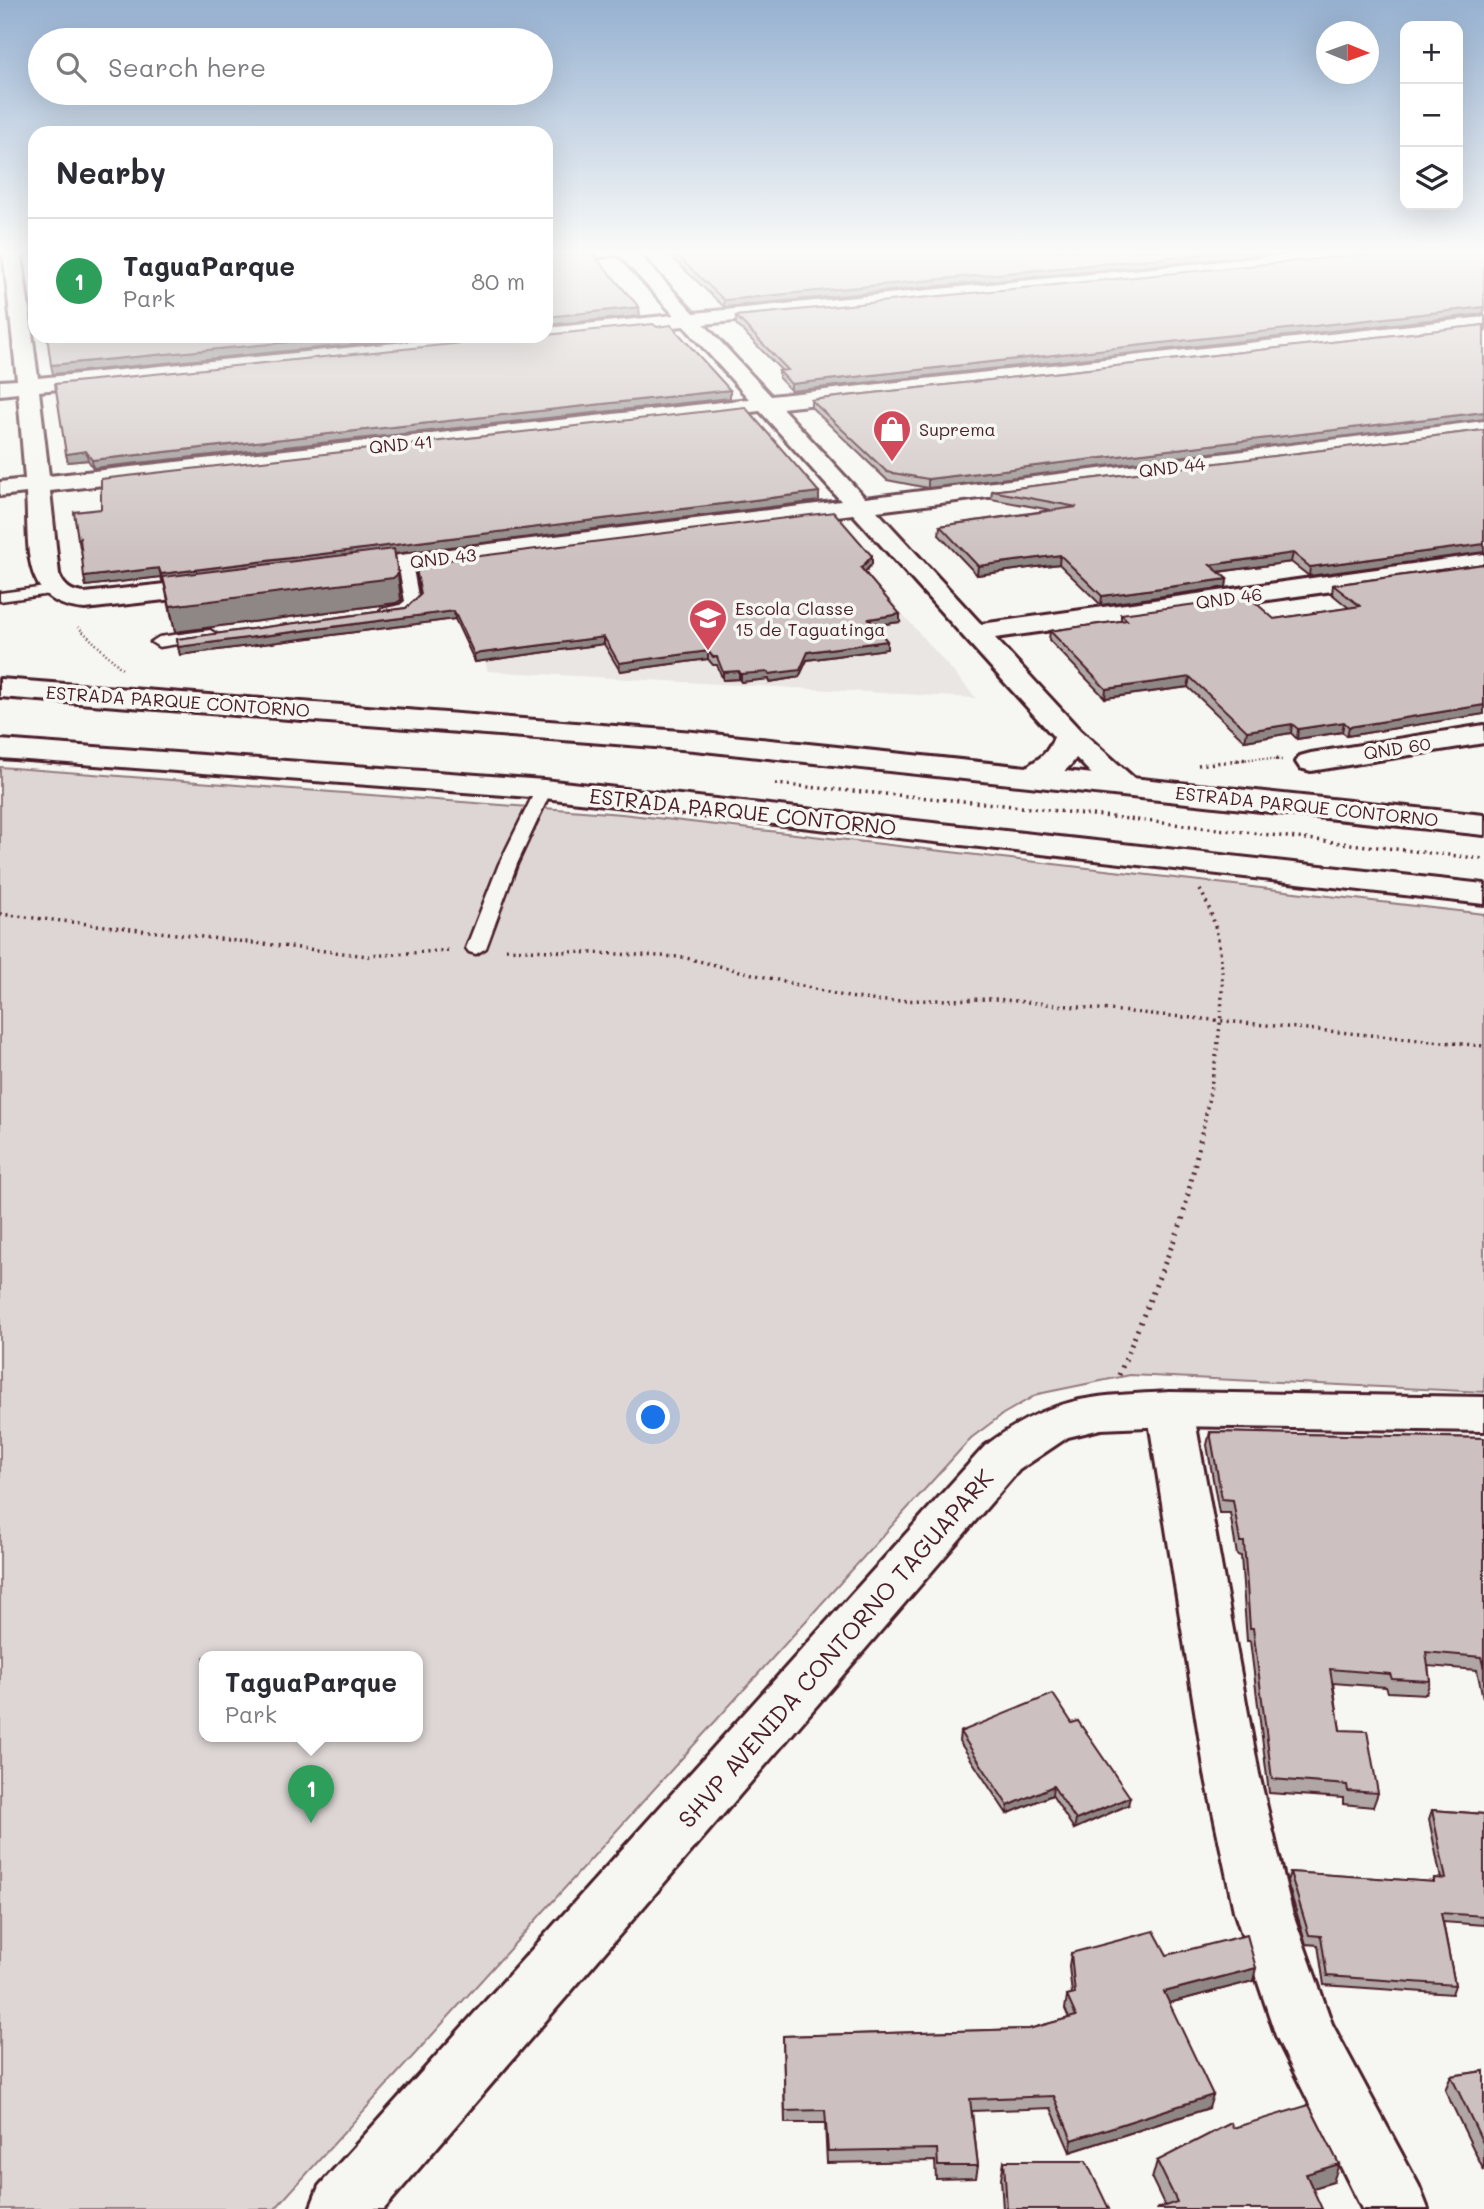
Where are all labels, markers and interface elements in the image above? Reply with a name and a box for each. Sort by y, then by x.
north arrow [1316,21,1379,84]
map controls [1400,21,1463,210]
button: + [1400,21,1463,84]
search box [28,28,553,105]
icon: search [52,48,90,86]
text: Search here [108,50,266,84]
button: − [1400,84,1463,147]
button: layers [1400,147,1463,210]
text: Nearby [56,152,166,192]
text: TaguaParque [123,249,295,283]
text: 1 [74,266,84,296]
text: 80 m [471,266,525,296]
text: Park [123,283,175,313]
shop icon: Suprema [871,408,913,463]
place label: Suprema [919,417,996,441]
street label: QND 41 [368,429,434,459]
street label: QND 44 [1137,451,1207,483]
street label: QND 43 [408,542,478,574]
street label: QND 46 [1194,581,1264,615]
place label: Escola Classe 15 de Taguatinga [735,596,885,641]
school or university icon: Escola Classe 15 de Taguatinga [687,597,729,652]
street label: ESTRADA PARQUE CONTORNO [45,680,311,722]
street label: QND 60 [1362,731,1432,765]
street label: ESTRADA PARQUE CONTORNO [1174,780,1440,832]
street label: ESTRADA PARQUE CONTORNO [588,781,898,841]
your location [636,1400,670,1434]
street label: SHVP AVENIDA CONTORNO TAGUAPARK [671,1462,1000,1834]
popup [199,1651,423,1742]
text: TaguaParque [225,1665,397,1699]
text: Park [225,1699,277,1729]
pin: 1 [288,1765,334,1823]

